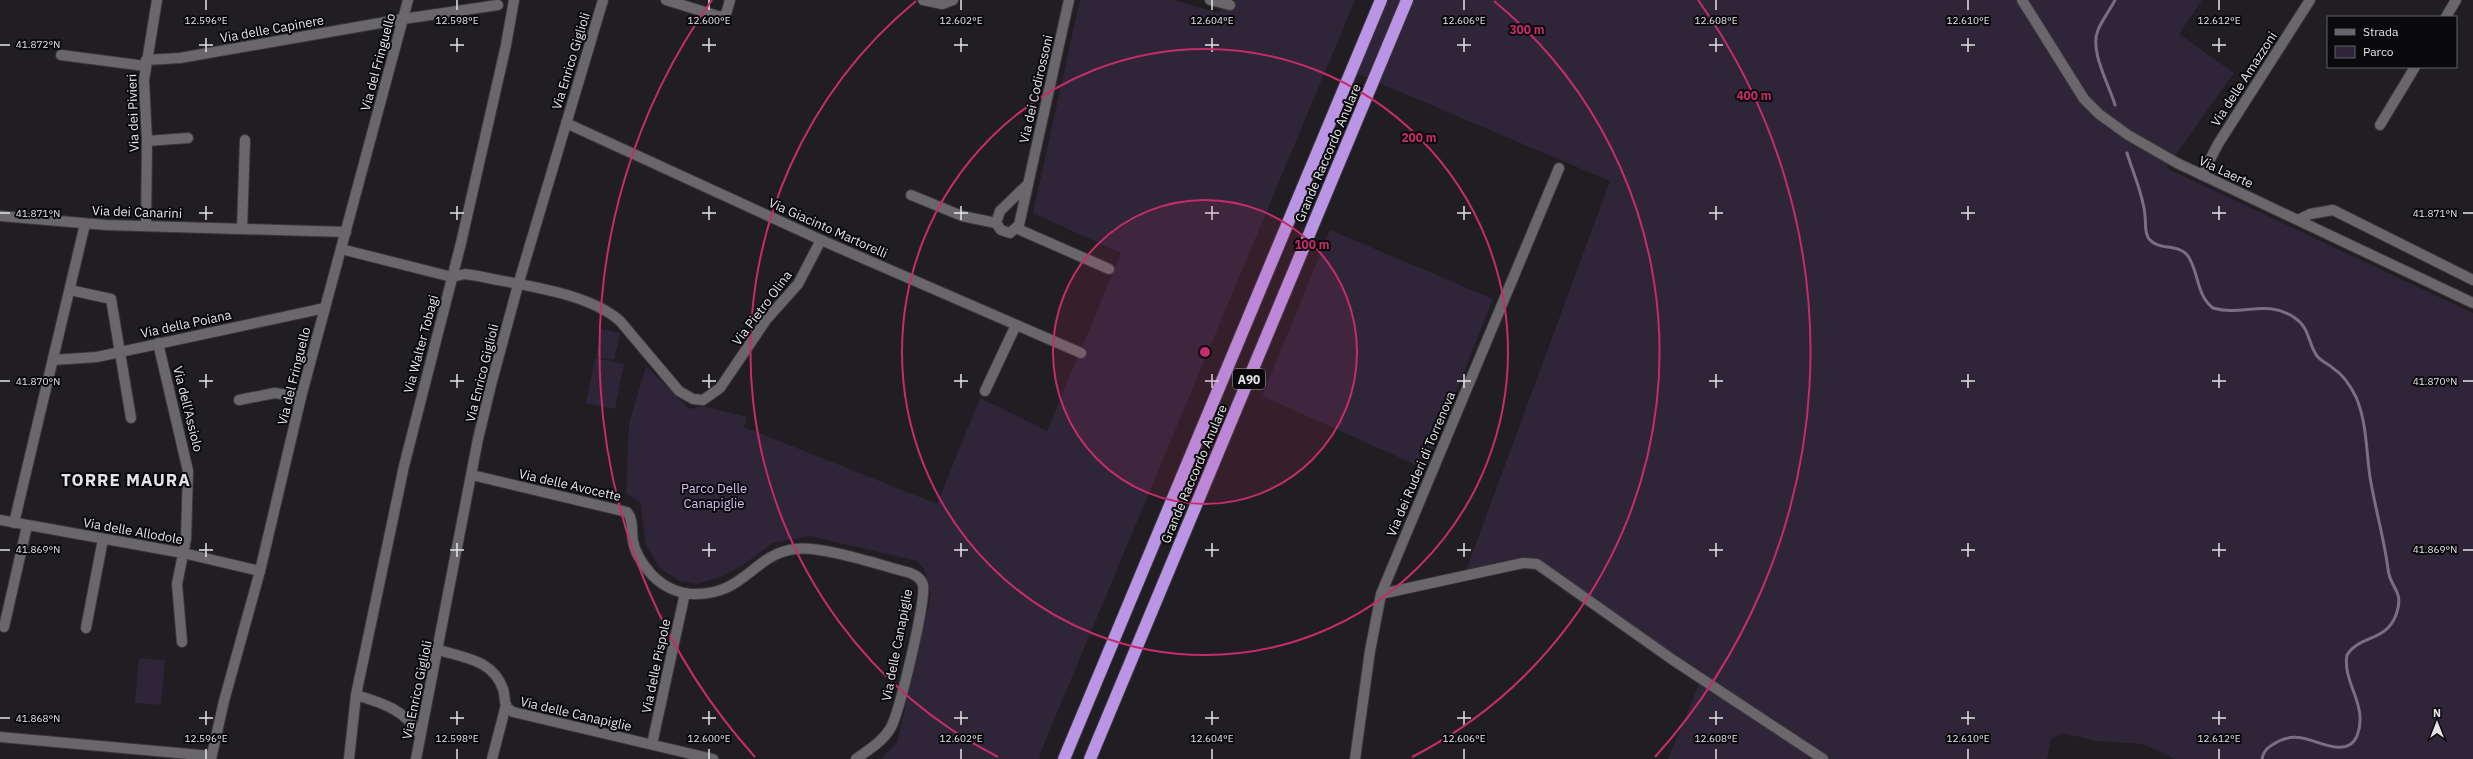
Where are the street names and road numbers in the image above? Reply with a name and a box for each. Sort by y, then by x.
street label: Via Enrico Giglioli [548,10,594,112]
street label: Via delle Capinere [219,11,325,47]
street label: Via del Fringuello [357,11,399,113]
street label: Via delle Amazzoni [2207,28,2281,130]
street label: Via dei Codirossoni [1015,33,1057,145]
street label: Via dei Pivieri [123,74,143,152]
street label: Grande Raccordo Anulare [1291,81,1365,225]
street label: Via Laerte [2196,152,2256,192]
street label: Via Giacinto Martorelli [766,194,890,262]
street label: Via dei Canarini [92,202,182,222]
street label: Via Pietro Olina [728,267,796,349]
street label: Via Walter Tobagi [400,293,442,395]
street label: Via della Poiana [139,306,233,342]
street label: Via Enrico Giglioli [462,322,502,424]
street label: Via del Fringuello [274,325,314,427]
street label: Via dell'Assiolo [169,364,207,454]
road number: A90 [1233,369,1265,389]
street label: Via dei Ruderi di Torrenova [1383,389,1459,539]
street label: Grande Raccordo Anulare [1157,402,1231,546]
street label: Via delle Avocette [517,465,623,505]
street label: Via delle Allodole [82,514,184,548]
street label: Via delle Canapiglie [878,587,916,703]
street label: Via delle Pispole [638,617,674,715]
street label: Via Enrico Giglioli [398,639,436,741]
street label: Via delle Canapiglie [519,693,633,735]

